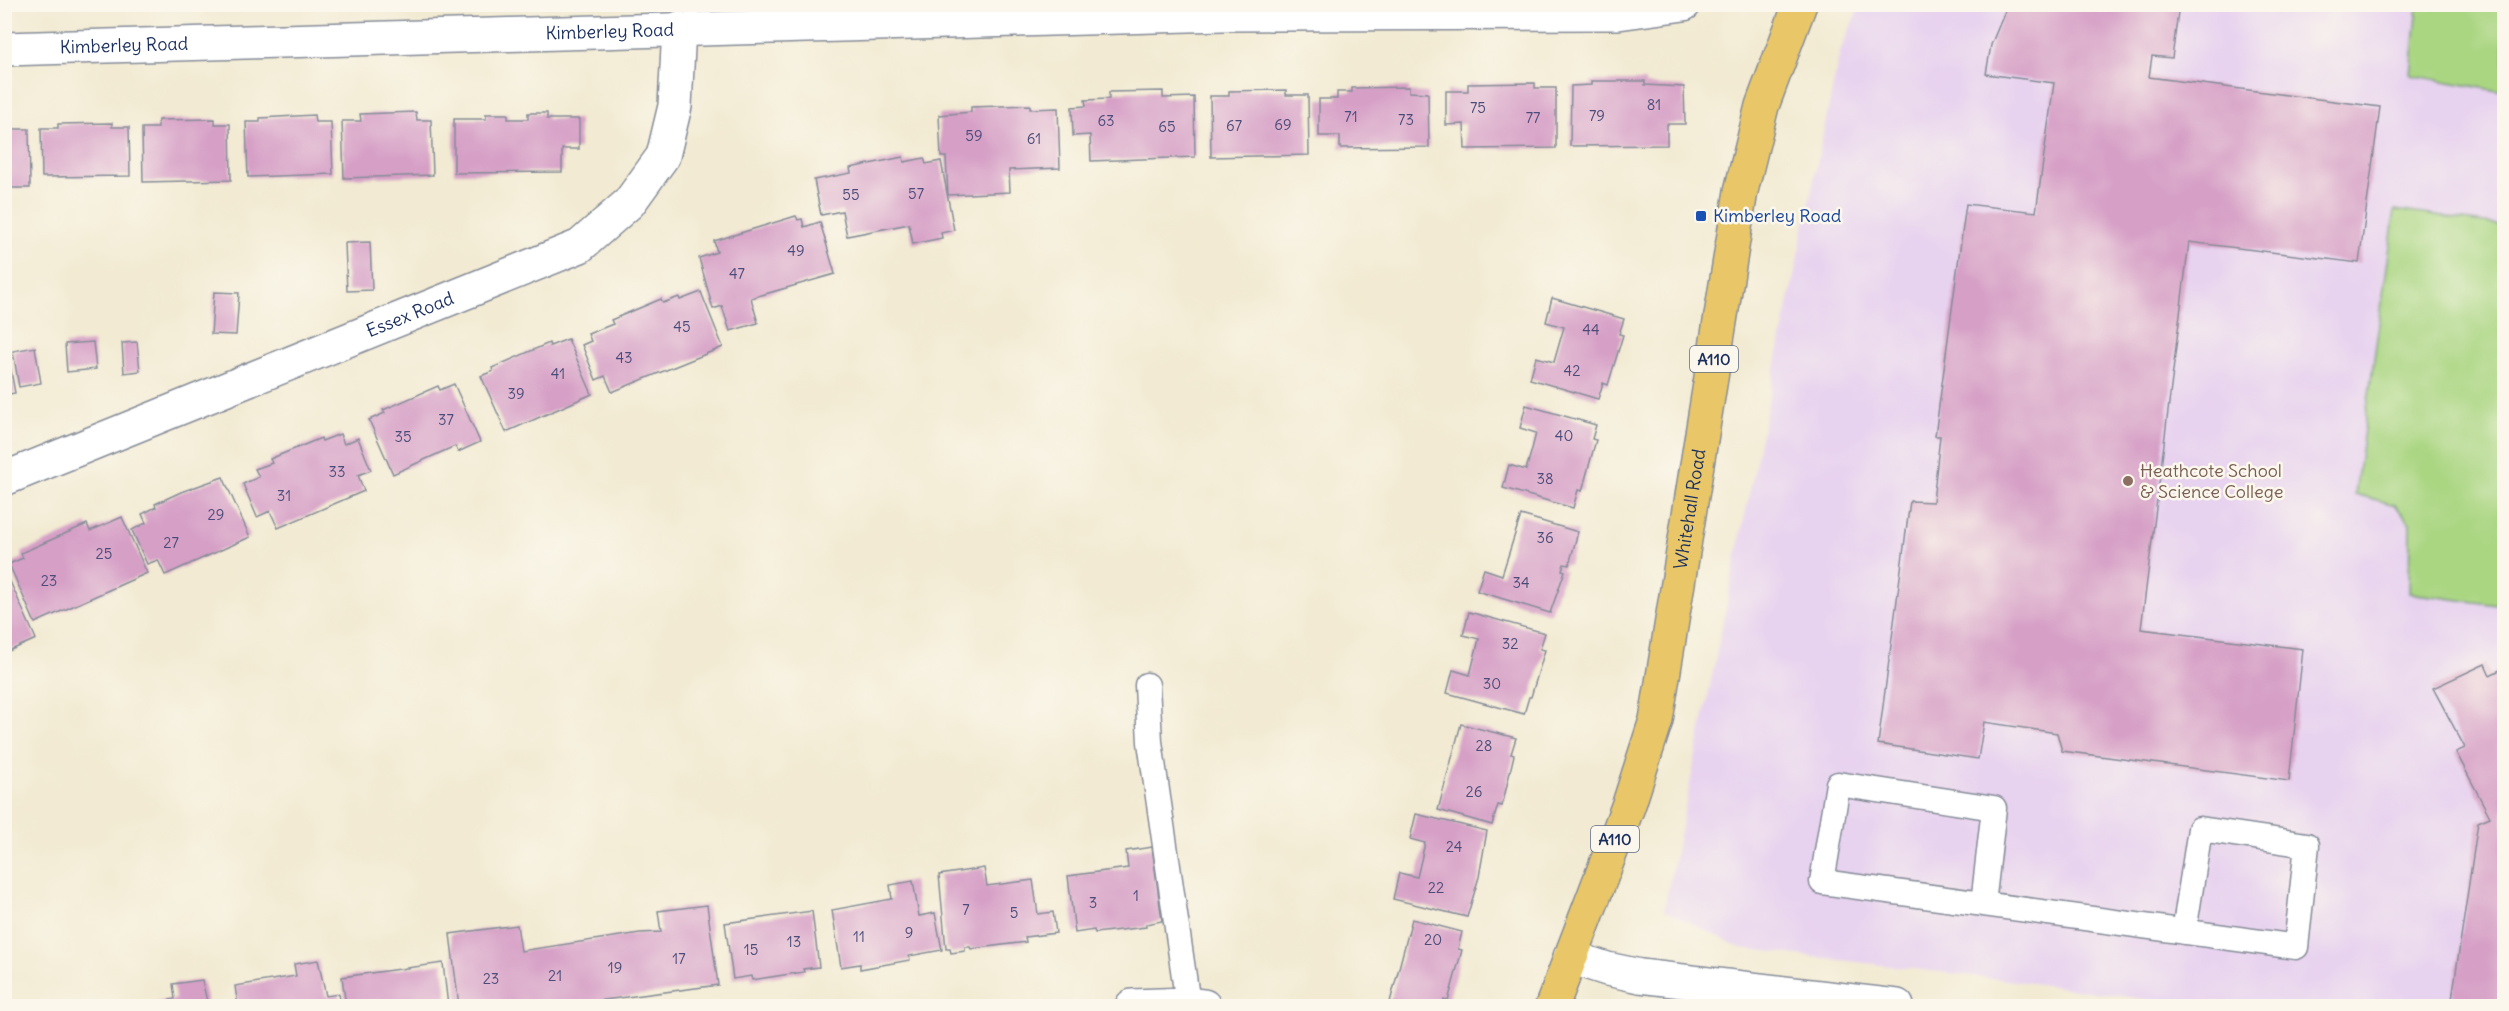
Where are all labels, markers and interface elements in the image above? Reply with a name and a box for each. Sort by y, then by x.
street label: Kimberley Road [545,18,675,44]
street label: Kimberley Road [59,32,189,58]
house number: 81 [1647,95,1661,114]
house number: 75 [1470,98,1486,117]
house number: 79 [1589,106,1605,125]
house number: 71 [1344,107,1358,126]
house number: 77 [1526,108,1540,127]
house number: 73 [1398,110,1414,129]
house number: 63 [1097,111,1115,130]
house number: 69 [1274,115,1292,134]
house number: 67 [1226,116,1242,135]
house number: 65 [1158,117,1176,136]
house number: 59 [965,126,983,145]
house number: 61 [1027,129,1041,148]
house number: 57 [908,184,924,203]
house number: 55 [842,185,860,204]
place label: Kimberley Road [1713,204,1842,227]
marker: Kimberley Road [1694,209,1708,223]
house number: 49 [787,241,805,260]
house number: 47 [729,264,745,283]
street label: Essex Road [363,286,457,342]
house number: 45 [673,317,691,336]
house number: 44 [1582,320,1600,339]
road number: A110 [1690,346,1738,372]
house number: 43 [615,348,633,367]
house number: 42 [1564,361,1580,380]
house number: 41 [551,364,565,383]
house number: 39 [507,384,525,403]
house number: 37 [438,410,454,429]
house number: 40 [1555,426,1573,445]
house number: 35 [394,427,412,446]
street label: Whitehall Road [1668,447,1710,571]
place label: Heathcote School & Science College [2140,459,2284,503]
house number: 33 [328,462,346,481]
house number: 38 [1536,469,1554,488]
marker: Heathcote School & Science College [2121,474,2135,488]
house number: 31 [277,486,291,505]
house number: 29 [208,505,224,524]
house number: 36 [1536,528,1554,547]
house number: 27 [163,533,179,552]
house number: 25 [96,544,112,563]
house number: 23 [41,571,57,590]
house number: 34 [1512,573,1530,592]
house number: 32 [1502,634,1518,653]
house number: 30 [1483,674,1501,693]
house number: 28 [1476,736,1492,755]
house number: 26 [1466,782,1482,801]
road number: A110 [1591,826,1639,852]
house number: 24 [1446,837,1463,856]
house number: 22 [1428,878,1444,897]
house number: 1 [1133,886,1139,905]
house number: 3 [1089,893,1097,912]
house number: 7 [962,900,970,919]
house number: 5 [1010,903,1018,922]
house number: 9 [905,923,913,942]
house number: 11 [853,927,865,946]
house number: 20 [1424,930,1442,949]
house number: 13 [787,932,801,951]
house number: 15 [744,940,758,959]
house number: 17 [672,949,686,968]
house number: 19 [608,958,622,977]
house number: 21 [548,966,562,985]
house number: 23 [483,969,499,988]

